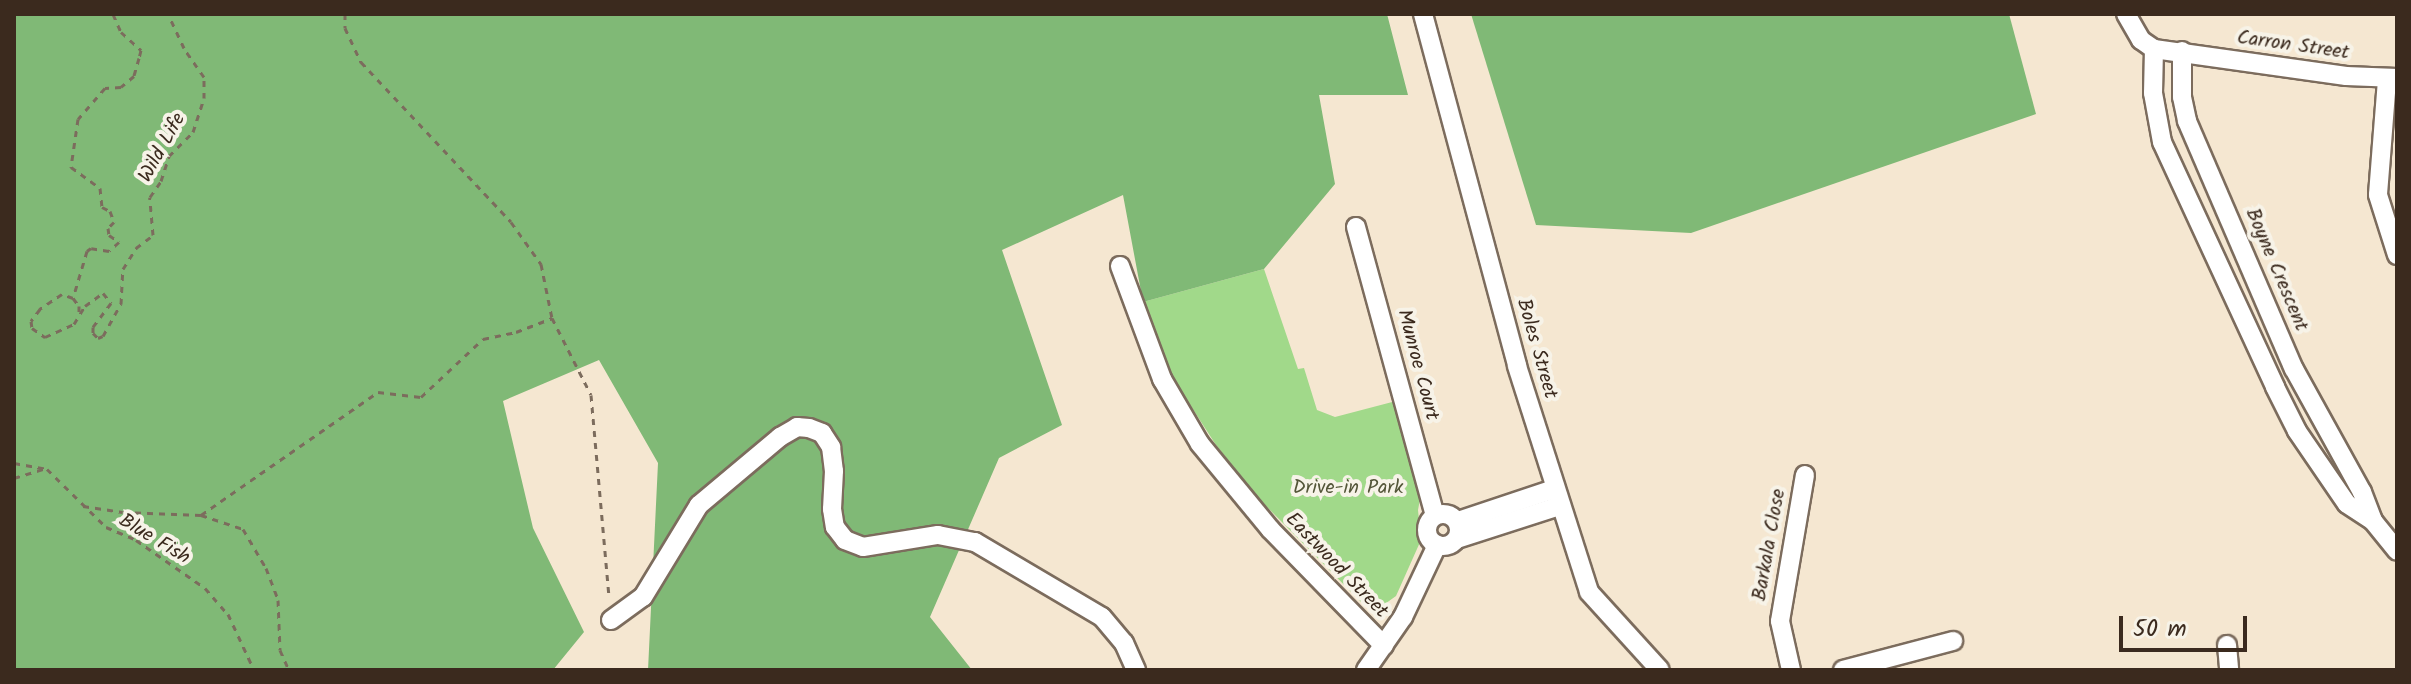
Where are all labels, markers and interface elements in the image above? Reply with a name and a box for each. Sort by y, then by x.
street label: Carron Street [2235,26,2351,66]
street label: Wild Life [134,109,192,187]
street label: Boyne Crescent [2239,205,2313,335]
street label: Boles Street [1510,296,1562,402]
street label: Munroe Court [1391,307,1443,423]
park label: Drive-in Park [1293,476,1403,500]
street label: Barkala Close [1748,487,1792,603]
street label: Eastwood Street [1280,508,1392,624]
street label: Blue Fish [114,509,194,571]
scale bar [2123,600,2251,650]
text: 50 m [2133,610,2187,649]

